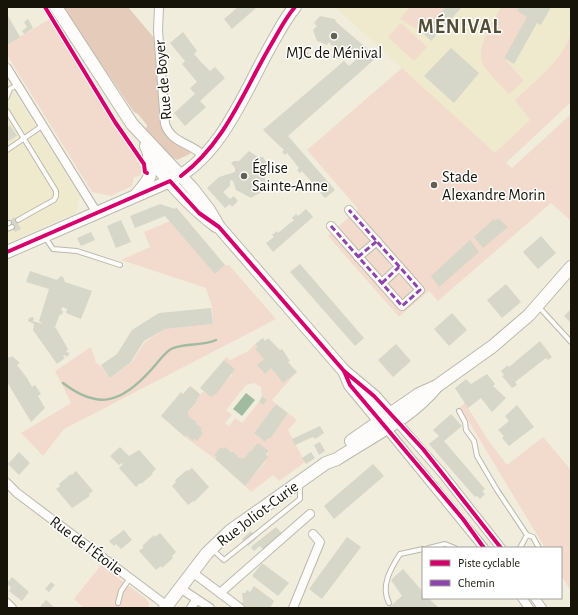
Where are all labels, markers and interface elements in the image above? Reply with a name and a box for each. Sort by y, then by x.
district label: MÉNIVAL [418,13,502,37]
marker: MJC de Ménival [329,31,339,41]
street label: Rue de Boyer [151,38,175,121]
place label: MJC de Ménival [286,45,382,61]
place label: Église Sainte-Anne [252,158,328,194]
place label: Stade Alexandre Morin [442,169,545,203]
marker: Église Sainte-Anne [239,171,249,181]
marker: Stade Alexandre Morin [429,180,439,190]
street label: Rue Joliot-Curie [214,478,301,549]
street label: Rue de l'Étoile [47,512,127,578]
legend [422,547,562,599]
text: Piste cyclable [458,557,520,570]
text: Chemin [458,577,495,589]

